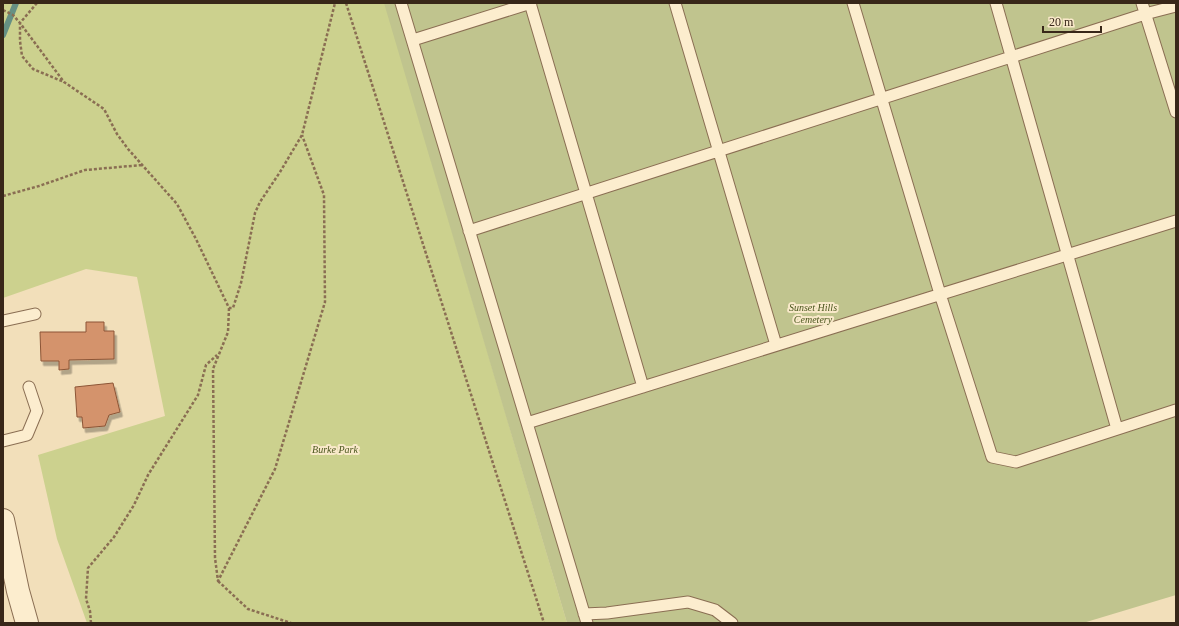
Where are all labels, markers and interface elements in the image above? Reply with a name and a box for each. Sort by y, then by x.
scale bar [1043,8,1101,34]
text: 20 m [1049,15,1074,29]
park label: Sunset Hills Cemetery [789,302,837,325]
park label: Burke Park [312,444,358,455]

